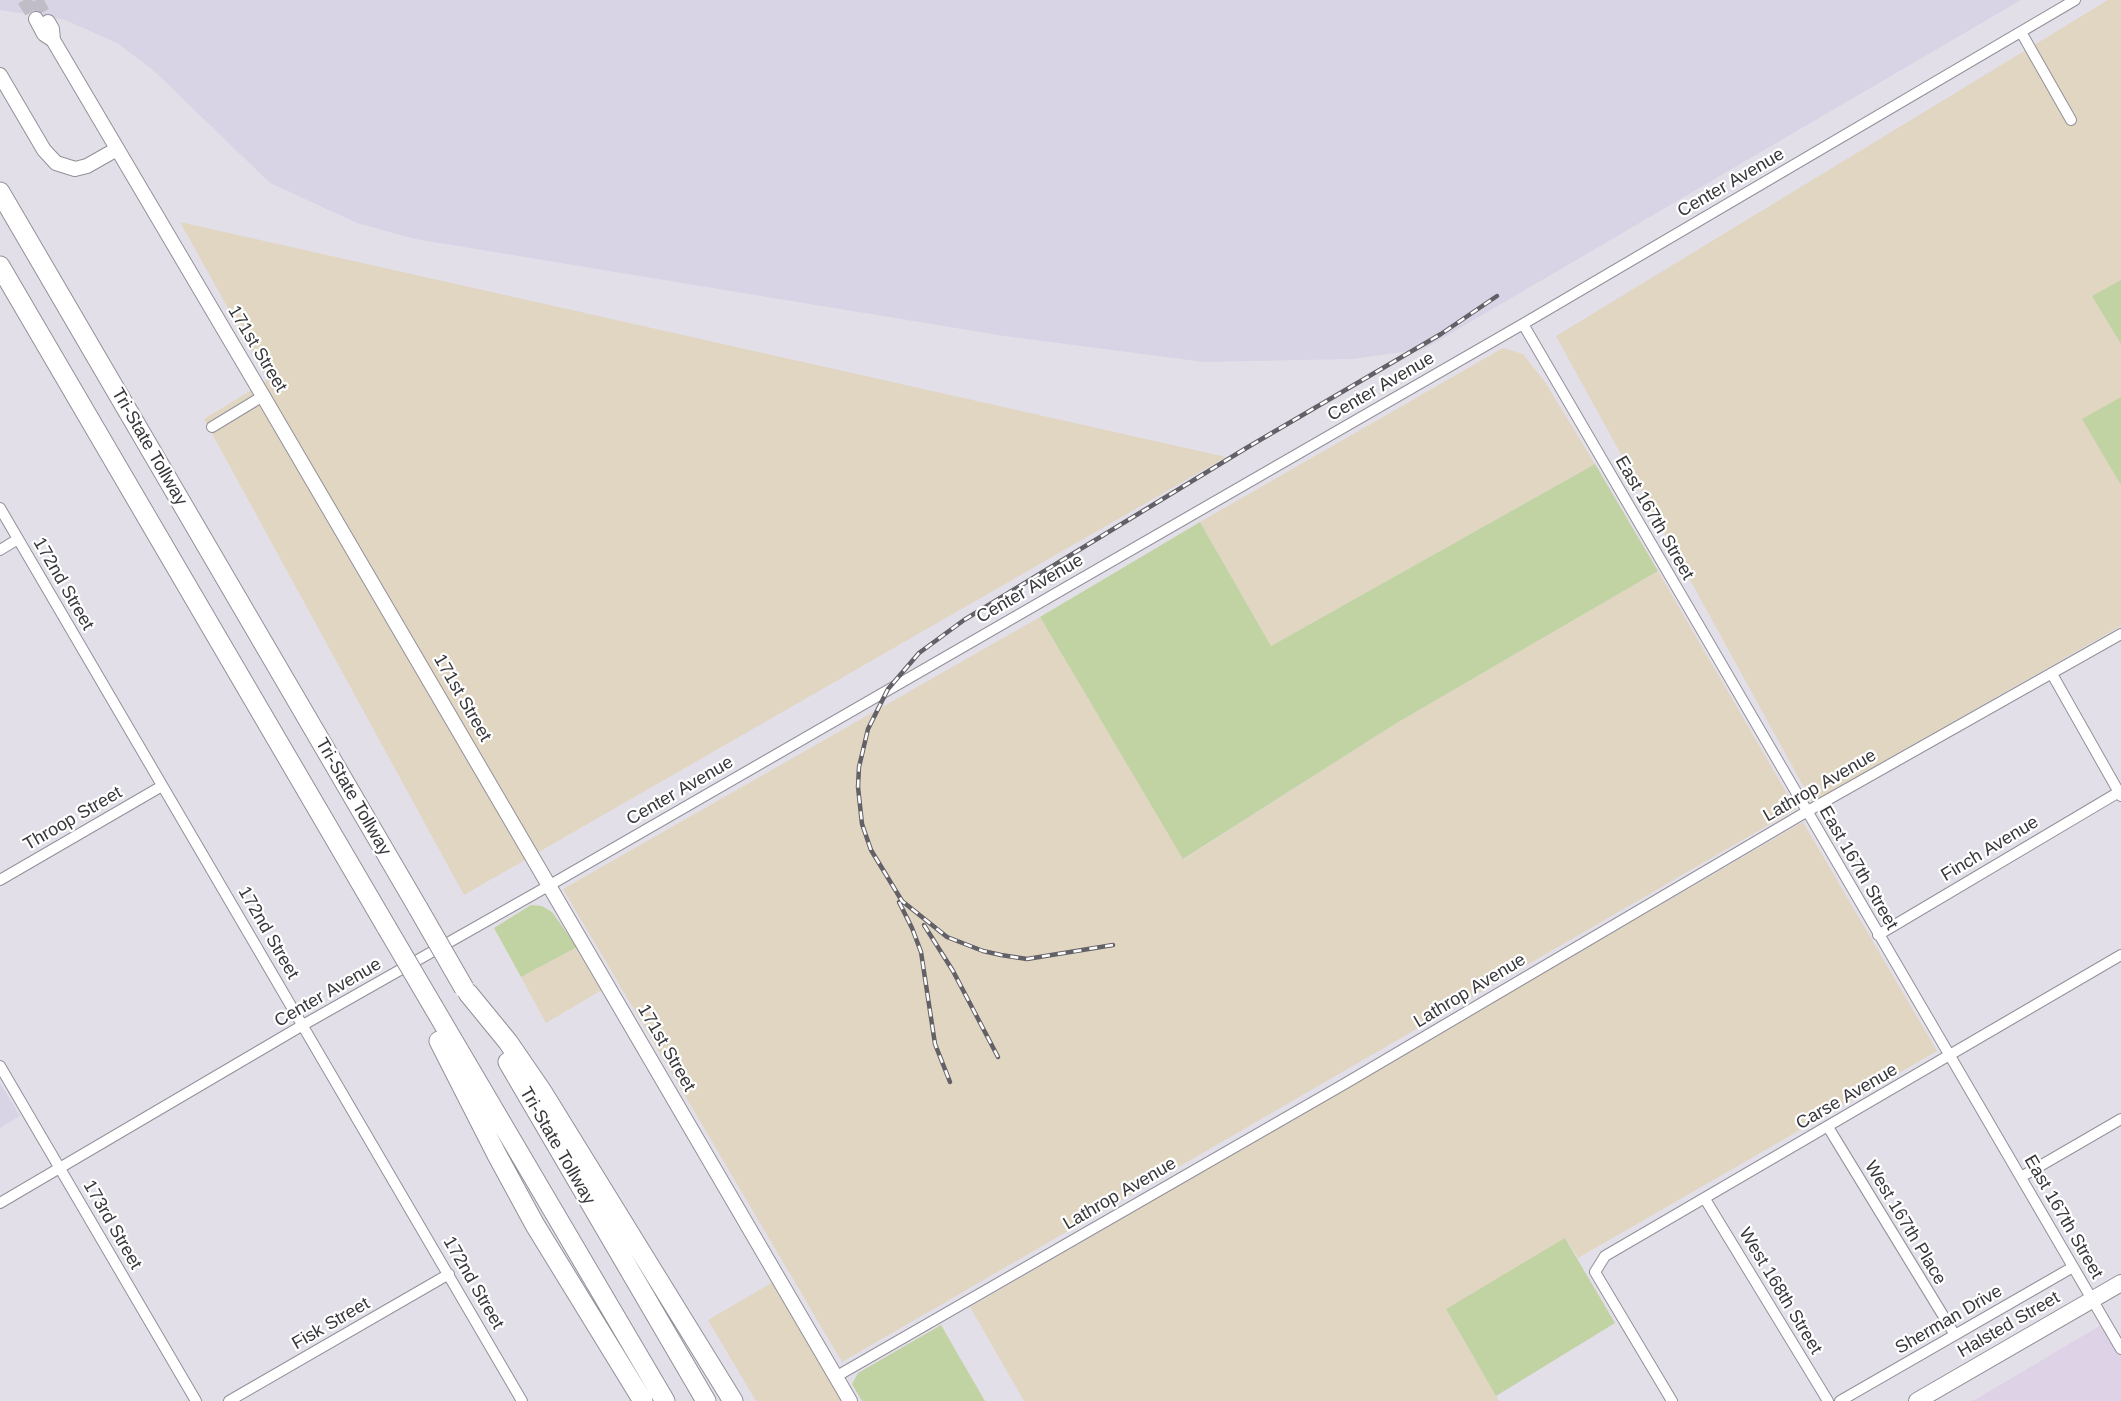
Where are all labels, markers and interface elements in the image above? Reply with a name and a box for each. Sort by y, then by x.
street label: Center Avenue [1674,144,1788,222]
street label: 171st Street [223,302,291,396]
street label: Center Avenue [1324,348,1438,426]
street label: Tri-State Tollway [107,384,191,510]
street label: East 167th Street [1610,452,1698,584]
street label: 172nd Street [28,534,98,634]
street label: Center Avenue [973,550,1087,628]
street label: 171st Street [428,651,496,745]
street label: Tri-State Tollway [311,734,395,860]
street label: Lathrop Avenue [1760,745,1880,827]
street label: Center Avenue [623,752,737,830]
street label: Throop Street [20,782,126,856]
street label: East 167th Street [1814,802,1902,934]
street label: Finch Avenue [1937,811,2043,887]
street label: 172nd Street [233,883,303,983]
street label: Lathrop Avenue [1410,949,1530,1033]
street label: Center Avenue [271,954,385,1032]
street label: 171st Street [632,1001,700,1095]
street label: Carse Avenue [1792,1059,1902,1135]
street label: Tri-State Tollway [515,1083,599,1209]
street label: East 167th Street [2019,1151,2107,1283]
street label: Lathrop Avenue [1060,1153,1180,1235]
street label: West 167th Place [1859,1157,1951,1289]
street label: 173rd Street [78,1177,146,1273]
street label: West 168th Street [1734,1224,1826,1358]
street label: 172nd Street [438,1233,508,1333]
street label: Sherman Drive [1892,1281,2006,1359]
street label: Halsted Street [1954,1287,2064,1363]
street label: Fisk Street [288,1293,374,1355]

